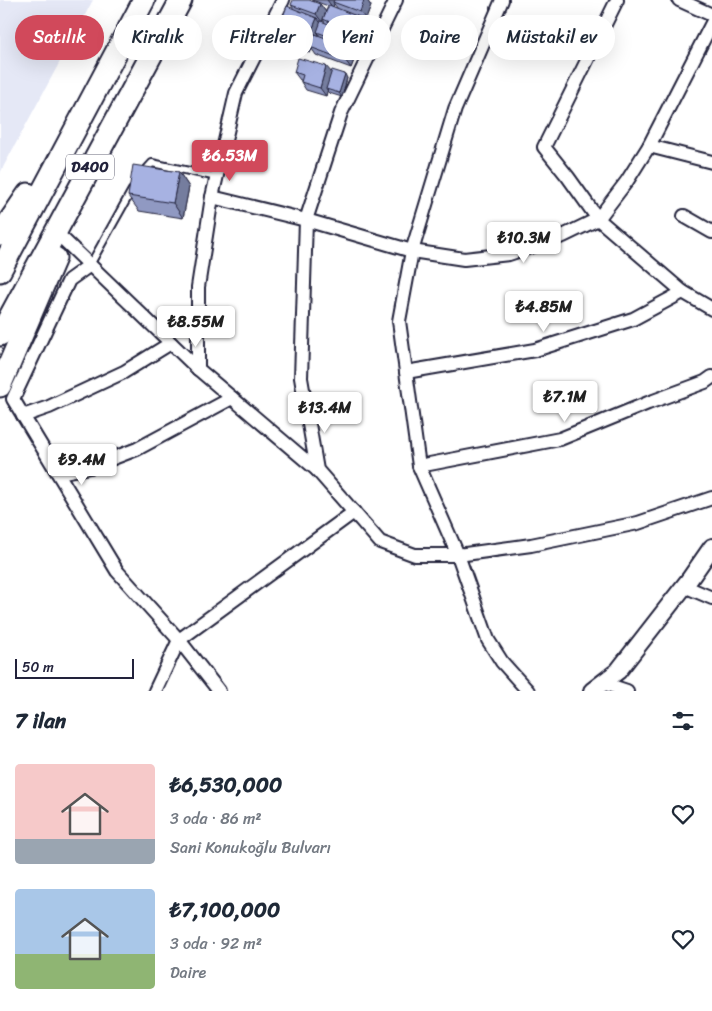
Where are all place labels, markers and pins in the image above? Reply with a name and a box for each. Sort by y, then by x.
pin: ₺6.53M [189,140,271,182]
pin: ₺10.3M [483,222,565,264]
pin: ₺4.85M [503,290,585,333]
pin: ₺8.55M [155,306,237,348]
pin: ₺7.1M [530,380,600,423]
pin: ₺13.4M [284,392,366,434]
pin: ₺9.4M [47,444,117,486]

